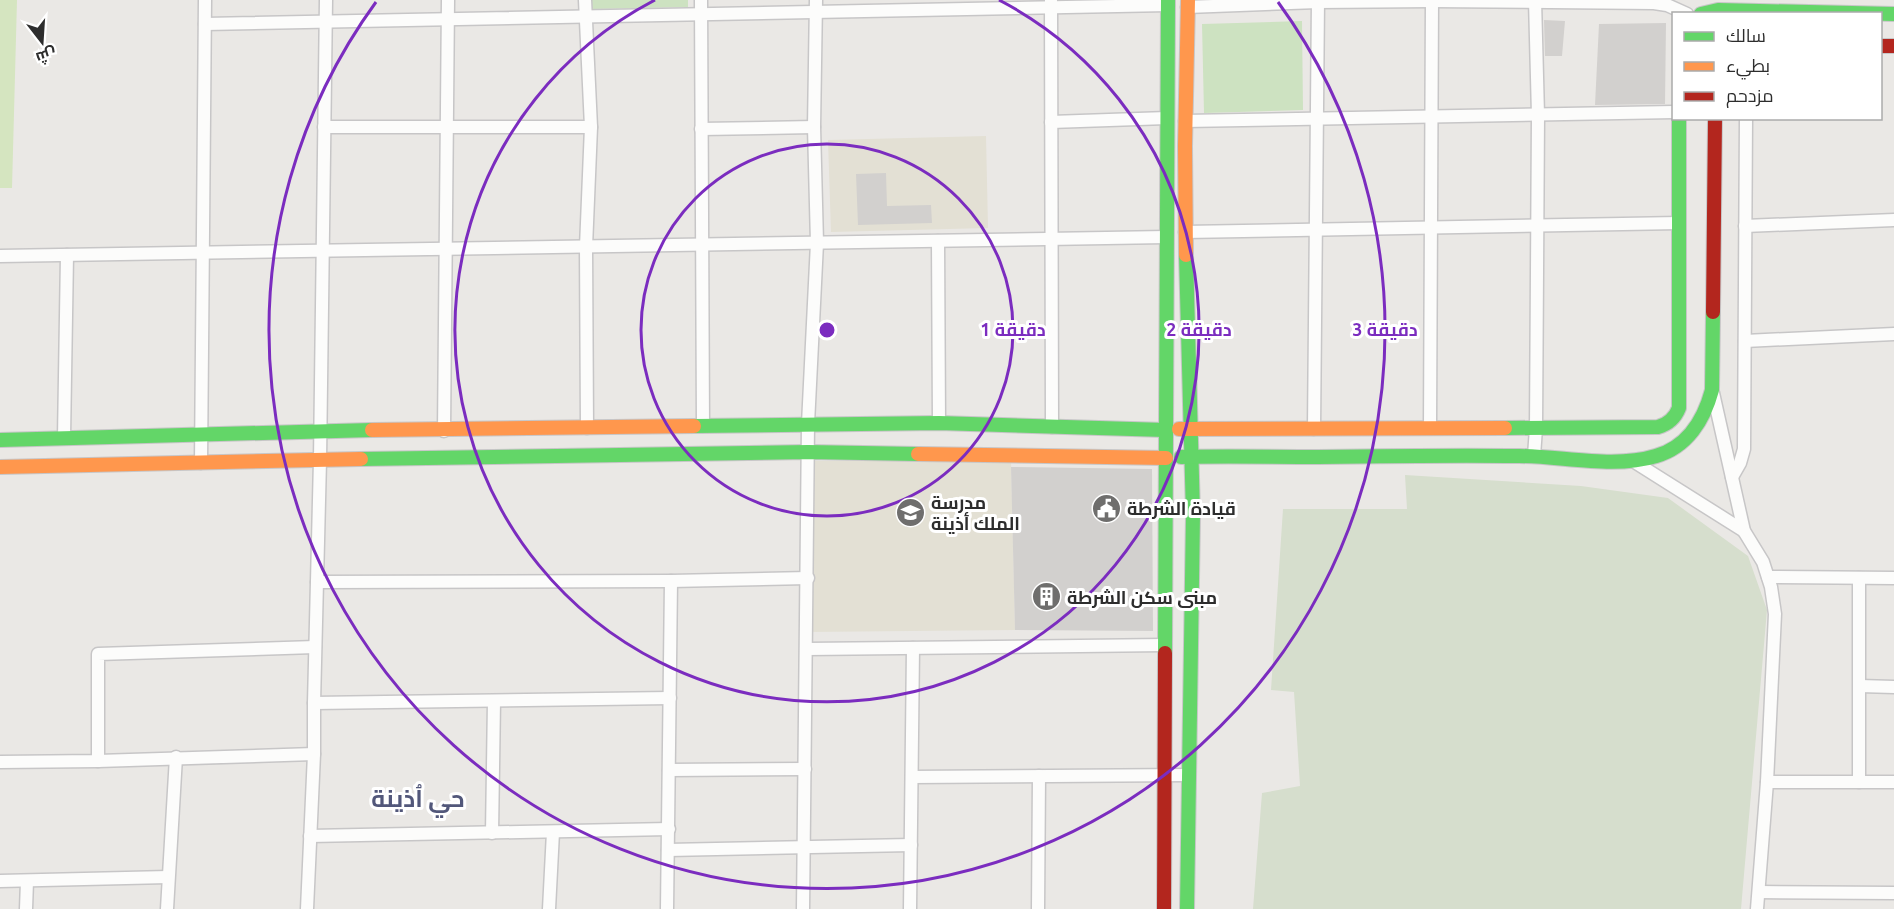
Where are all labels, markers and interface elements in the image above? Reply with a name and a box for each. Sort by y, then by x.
north arrow [12,12,72,72]
legend [1672,12,1882,120]
text: سالك [1726,25,1766,45]
text: ش [34,44,59,68]
text: بطيء [1726,55,1770,80]
text: مزدحم [1726,85,1774,108]
text: 1 دقيقة [980,319,1046,340]
text: 2 دقيقة [1166,319,1232,340]
text: 3 دقيقة [1352,319,1418,340]
centre of rings [817,320,837,340]
place label: مدرسة الملك أذينة [931,492,1020,534]
public building icon: قيادة الشرطة [1090,492,1122,524]
school or university icon: مدرسة الملك أذينة [894,496,926,528]
place label: قيادة الشرطة [1127,498,1236,520]
building icon: مبنى سكن الشرطة [1030,581,1062,613]
place label: مبنى سكن الشرطة [1067,587,1217,609]
district label: حي اُذينة [371,784,465,818]

